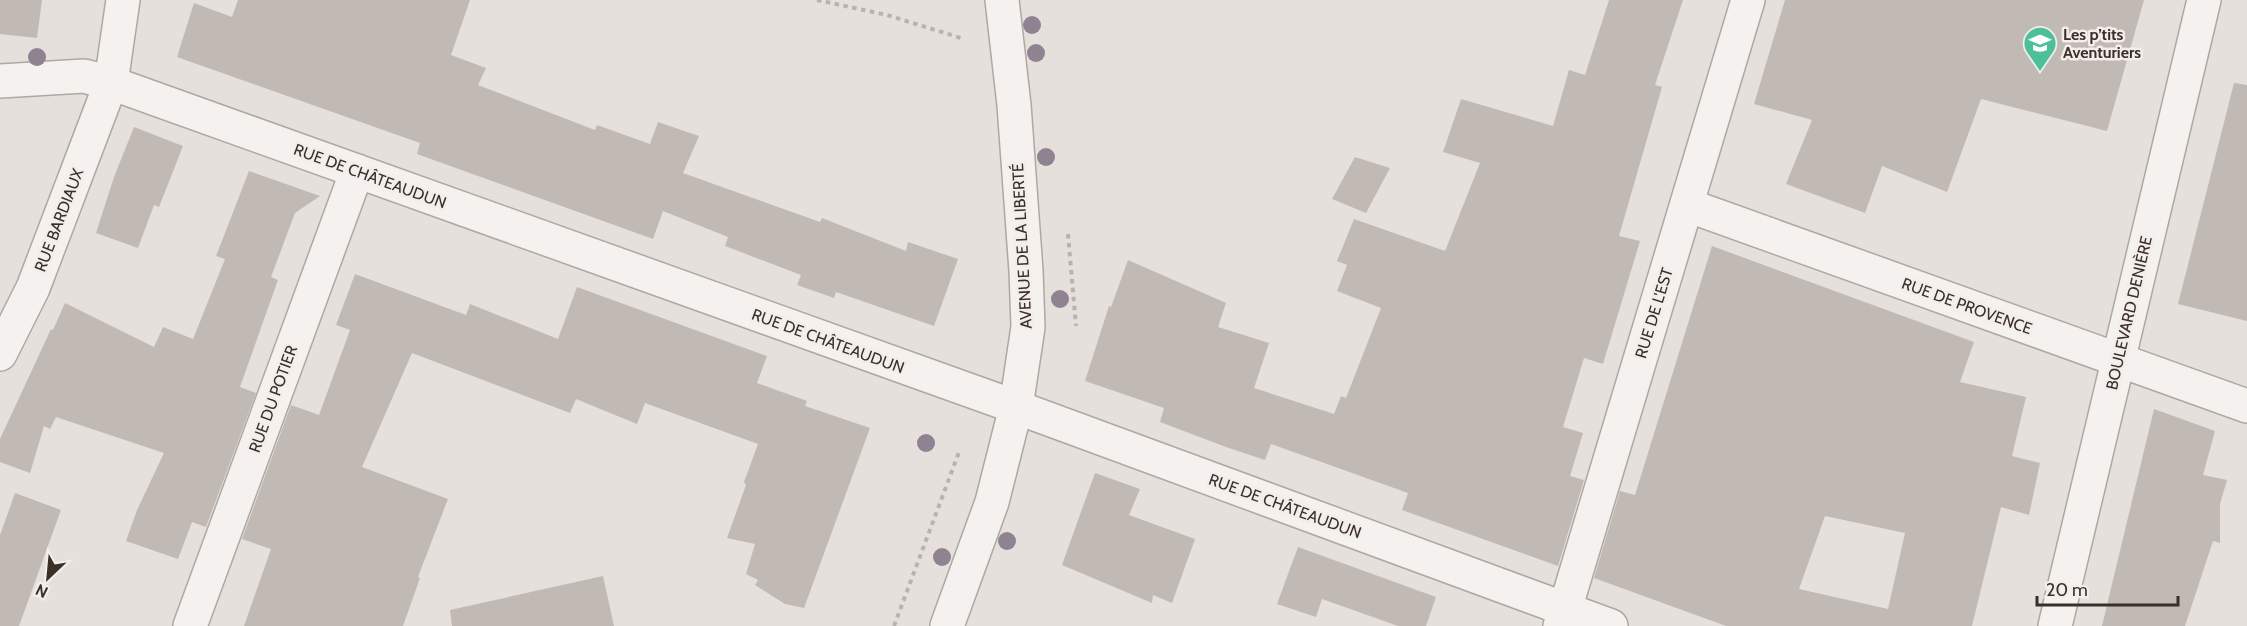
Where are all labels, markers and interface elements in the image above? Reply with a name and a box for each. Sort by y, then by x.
school or university icon: Les p’tits Aventuriers [2022,25,2058,72]
place label: Les p’tits Aventuriers [2063,25,2141,62]
street label: RUE DE CHÂTEAUDUN [291,140,449,212]
street label: AVENUE DE LA LIBERTÉ [1008,163,1036,329]
street label: RUE BARDIAUX [31,165,88,274]
street label: BOULEVARD DENIÈRE [2102,234,2156,392]
street label: RUE DE L'EST [1631,265,1677,361]
street label: RUE DE PROVENCE [1899,274,2035,338]
street label: RUE DE CHÂTEAUDUN [749,305,907,377]
street label: RUE DU POTIER [245,342,301,455]
street label: RUE DE CHÂTEAUDUN [1206,470,1364,542]
north arrow [18,548,78,608]
scale bar [2037,569,2178,607]
text: 20 m [2046,579,2088,601]
text: N [32,580,51,602]

